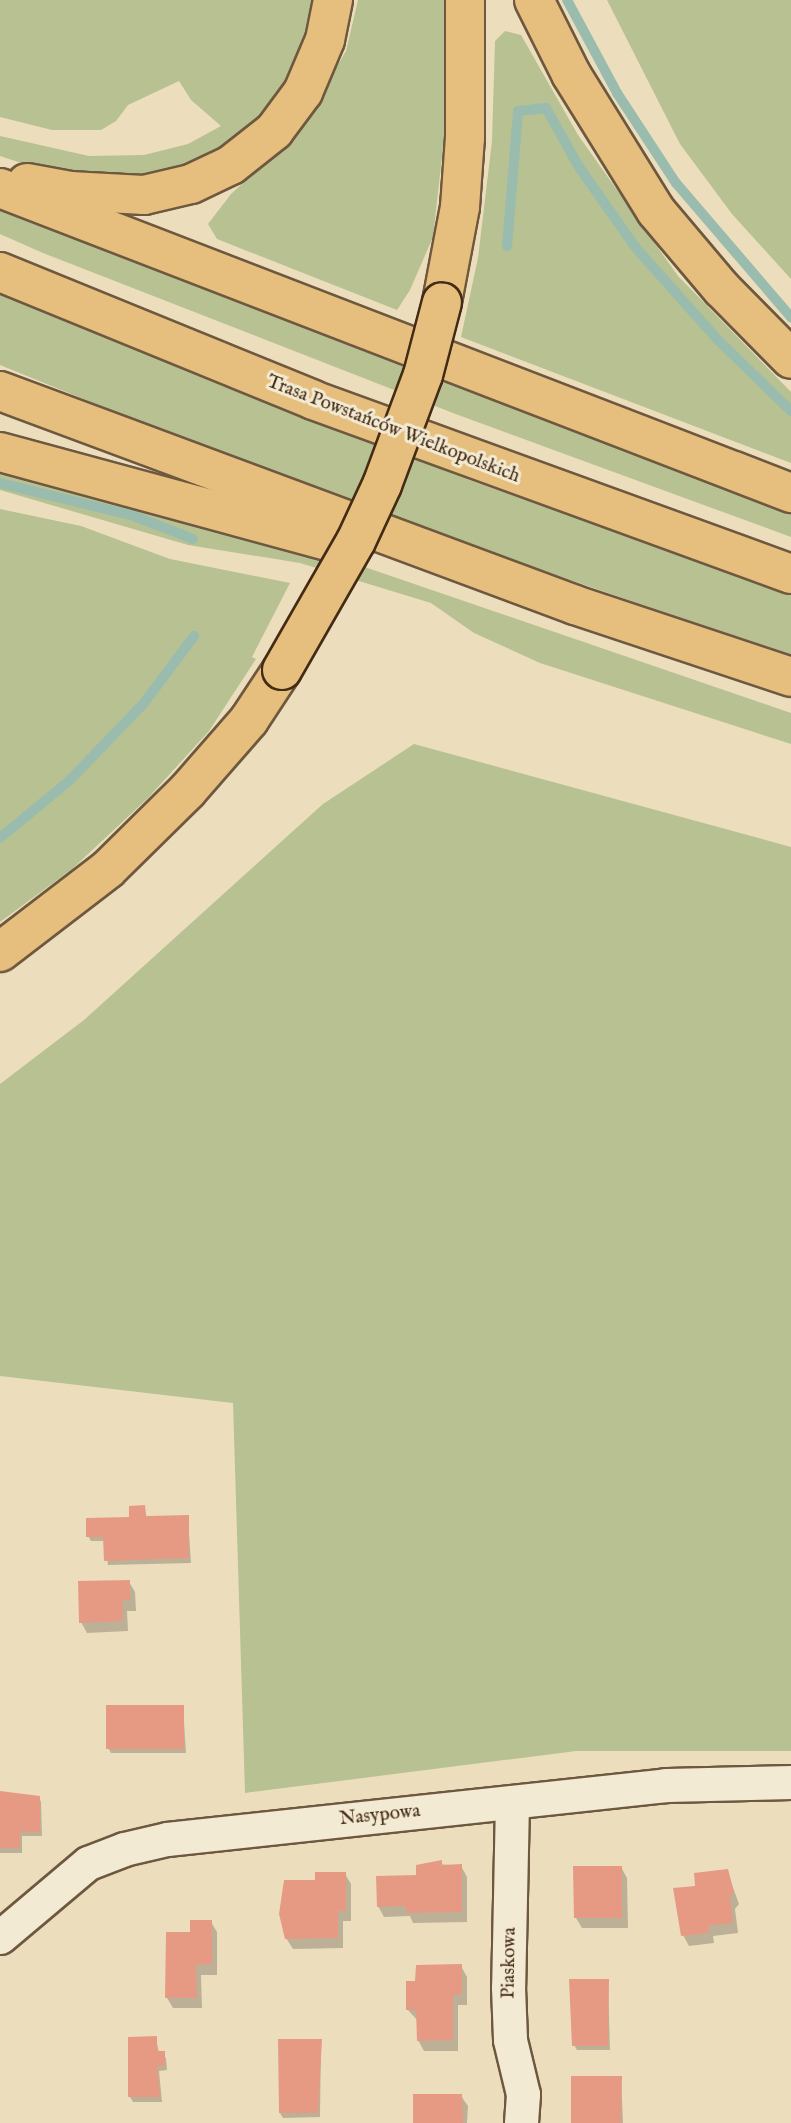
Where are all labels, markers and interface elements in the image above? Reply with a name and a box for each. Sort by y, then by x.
street label: Trasa Powstańców Wielkopolskich [263,371,523,489]
street label: Nasypowa [338,1800,422,1832]
street label: Piaskowa [498,1927,522,1999]

